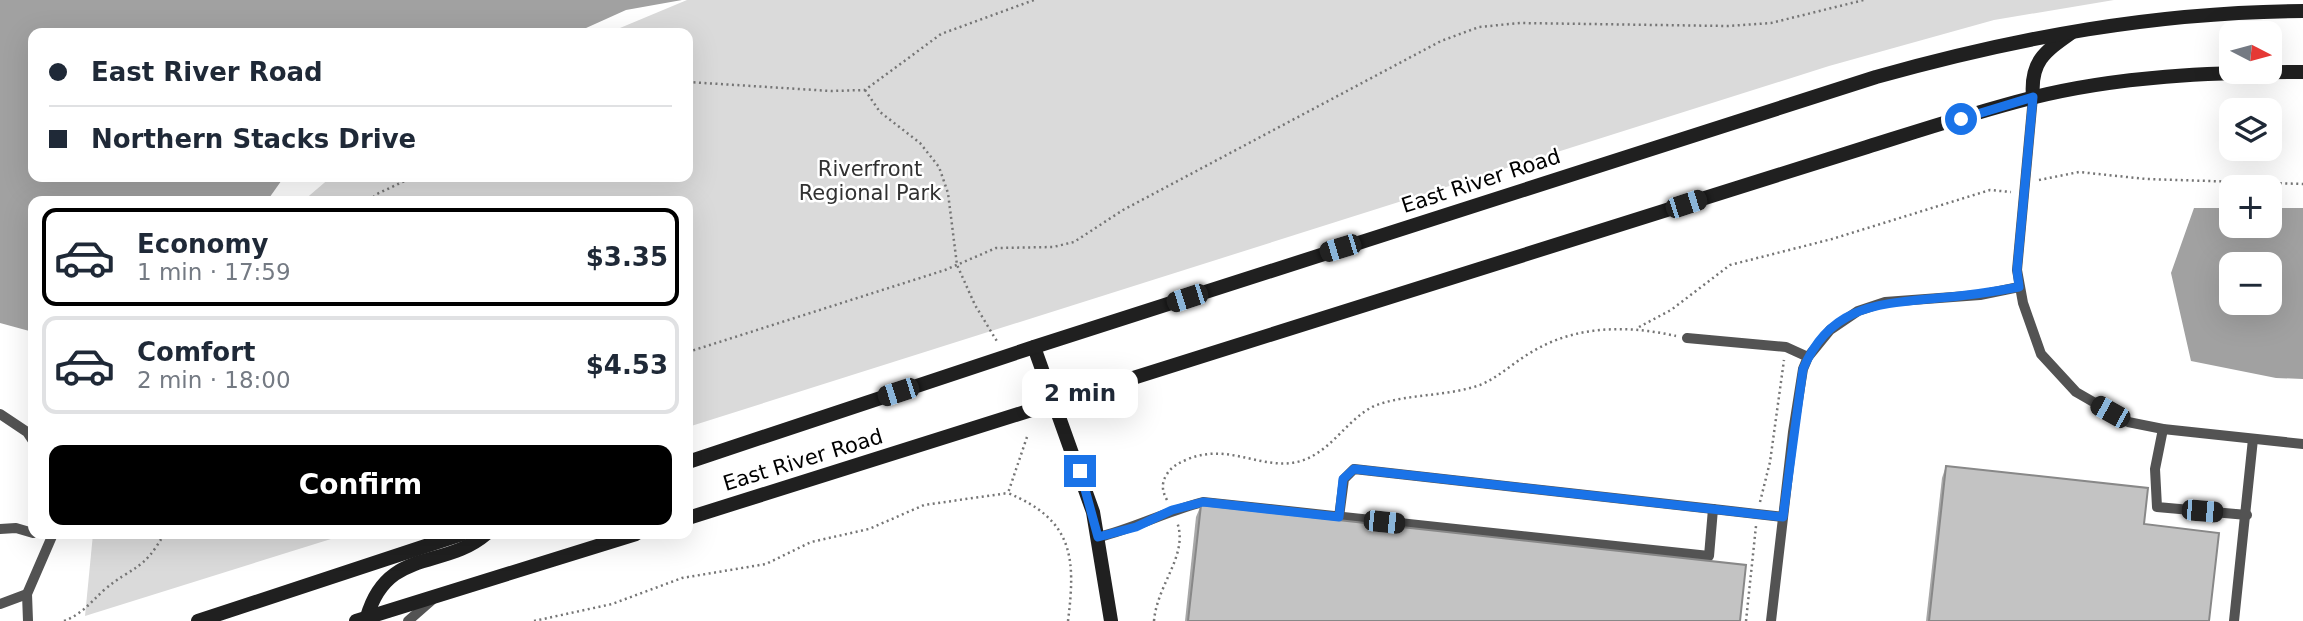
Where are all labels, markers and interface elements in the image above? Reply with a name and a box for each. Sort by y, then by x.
north arrow [2219,21,2282,84]
map controls [2219,21,2282,315]
text: East River Road [91,57,323,87]
button: layers [2219,98,2282,161]
route start [1945,103,1977,135]
text: Northern Stacks Drive [91,124,416,154]
street label: East River Road [1398,144,1564,218]
park label: Riverfront Regional Park [799,157,942,205]
button: + [2219,175,2282,238]
car [1663,188,1710,220]
icon: car [53,226,116,289]
text: Economy [137,229,268,259]
car [1317,232,1364,264]
text: $3.35 [586,242,668,272]
button: − [2219,252,2282,315]
text: 1 min · 17:59 [137,259,291,285]
car [1164,282,1211,314]
icon: car [53,334,116,397]
text: Comfort [137,337,255,367]
text: $4.53 [586,350,668,380]
text: 2 min · 18:00 [137,367,291,393]
callout: 2 min [1022,370,1138,419]
car [875,376,922,408]
text: 2 min [1044,380,1116,406]
car [2087,393,2134,431]
street label: East River Road [720,424,886,496]
button: Confirm [49,445,672,525]
route end [1064,455,1096,487]
car [2181,499,2224,523]
car [1363,509,1406,535]

